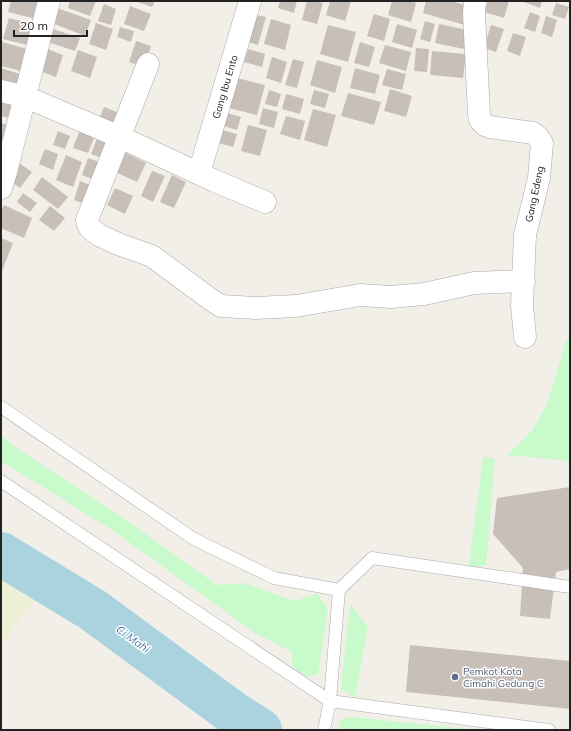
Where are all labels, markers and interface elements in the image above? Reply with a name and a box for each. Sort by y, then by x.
scale bar [14,12,87,38]
text: 20 m [20,18,48,33]
street label: Gang Ibu Ento [209,53,241,120]
street label: Gang Edeng [522,165,547,223]
water label: Ci Mahi [113,622,153,656]
place label: Pemkot Kota Cimahi Gedung C [463,665,544,690]
marker: Pemkot Kota Cimahi Gedung C [450,672,460,682]

